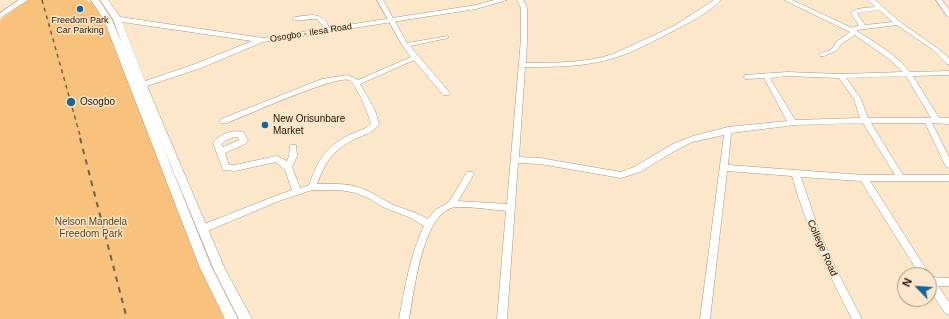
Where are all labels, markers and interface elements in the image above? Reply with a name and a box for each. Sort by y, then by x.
marker: Freedom Park Car Parking [75,4,85,14]
place label: Freedom Park Car Parking [51,16,109,37]
street label: Osogbo - Ilesa Road [269,21,353,45]
marker: Osogbo [65,96,77,108]
place label: Osogbo [80,96,115,108]
place label: New Orisunbare Market [273,113,345,136]
marker: New Orisunbare Market [260,120,270,130]
park label: Nelson Mandela Freedom Park [55,216,127,240]
street label: College Road [804,218,840,278]
north arrow [897,267,937,307]
text: N [900,276,914,288]

